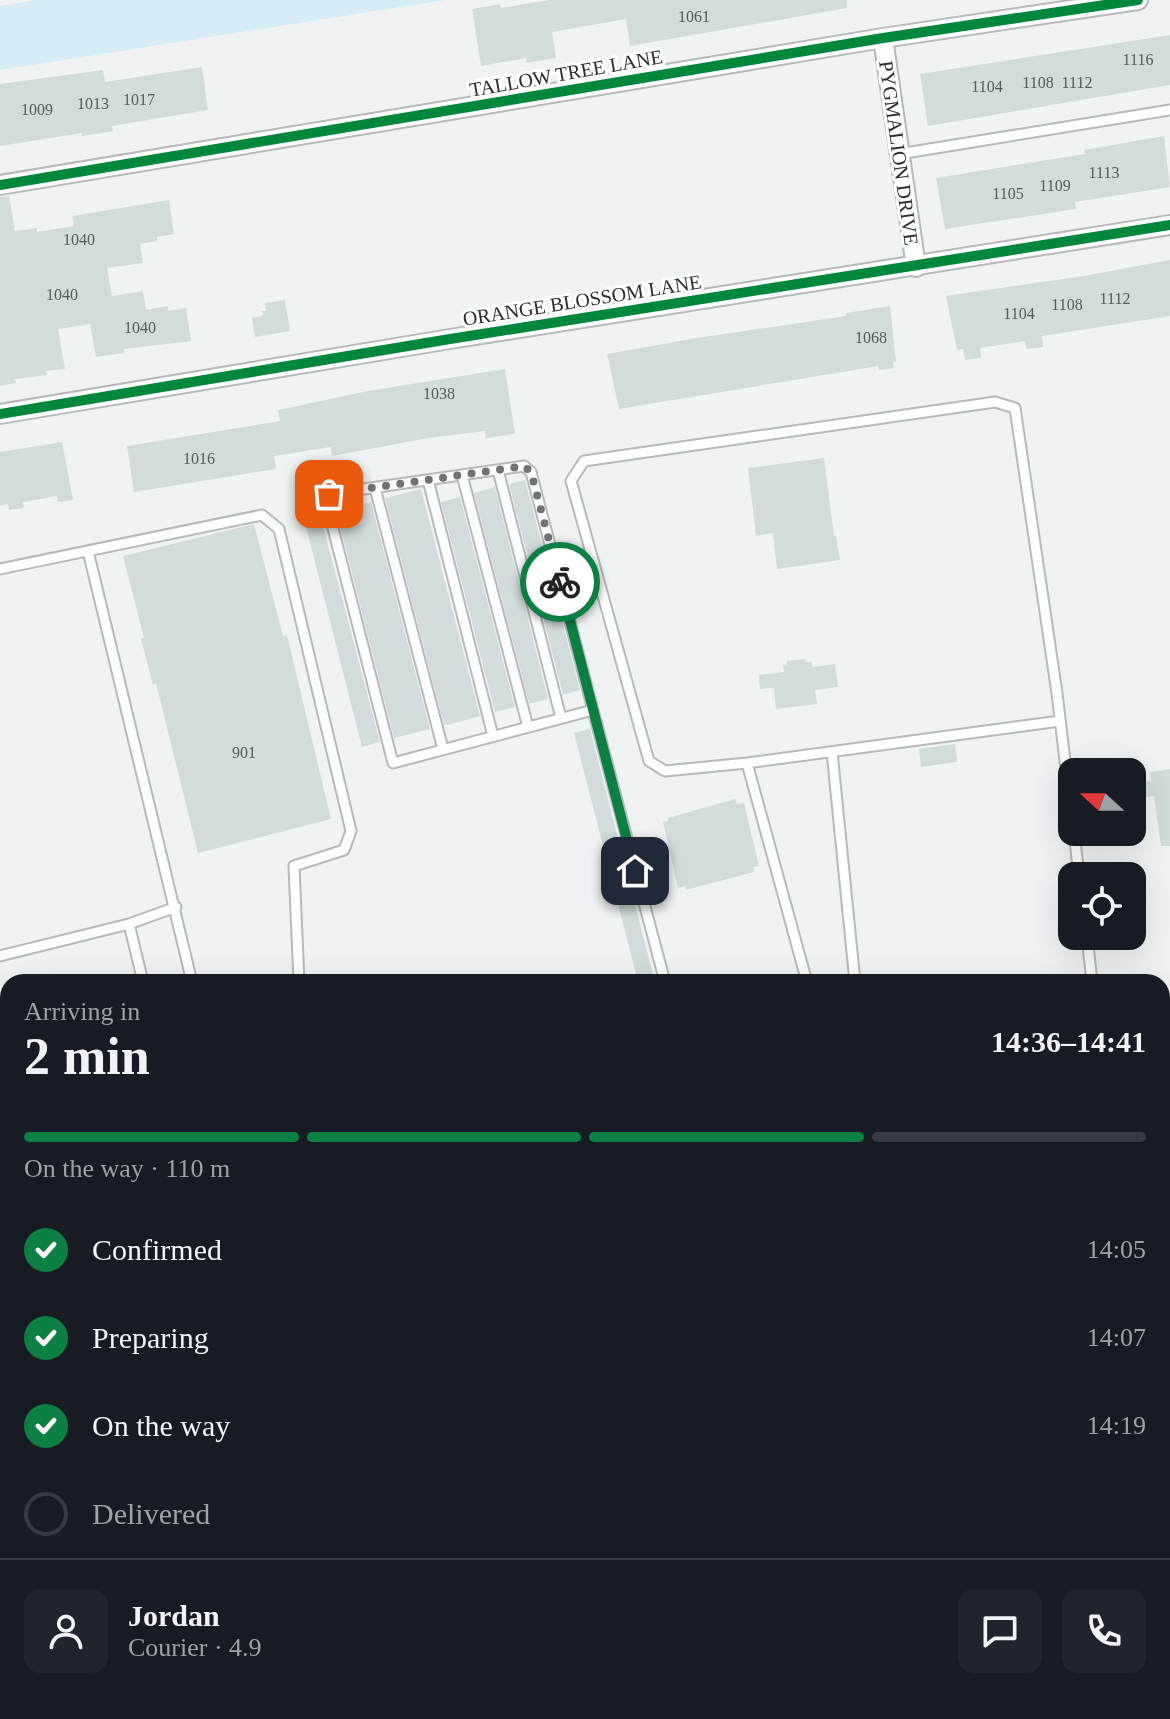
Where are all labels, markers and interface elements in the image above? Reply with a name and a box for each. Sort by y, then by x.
house number: 1061 [678,8,710,25]
street label: TALLOW TREE LANE [468,45,664,101]
house number: 1116 [1123,51,1153,68]
street label: PYGMALION DRIVE [875,59,923,247]
house number: 1108 [1022,74,1054,91]
house number: 1112 [1062,74,1092,91]
house number: 1104 [971,78,1003,95]
house number: 1017 [123,91,155,108]
house number: 1013 [77,95,109,112]
house number: 1009 [21,101,53,118]
house number: 1113 [1089,164,1119,181]
house number: 1109 [1039,177,1071,194]
house number: 1105 [992,185,1024,202]
house number: 1040 [63,231,95,248]
street label: ORANGE BLOSSOM LANE [461,270,703,330]
house number: 1040 [46,286,78,303]
house number: 1112 [1100,290,1130,307]
house number: 1108 [1051,296,1083,313]
house number: 1104 [1003,305,1035,322]
house number: 1040 [124,319,156,336]
house number: 1068 [855,329,887,346]
house number: 1038 [423,385,455,402]
house number: 1016 [183,450,215,467]
pin [295,460,363,528]
icon: bag [307,472,351,516]
courier [520,542,600,622]
icon: bike [538,560,582,604]
house number: 901 [232,744,256,761]
north arrow [1058,758,1146,846]
map controls [1058,758,1146,950]
pin [601,837,669,905]
icon: home [613,849,657,893]
button: locate [1058,862,1146,950]
text: Arriving in [24,997,140,1026]
text: 14:36–14:41 [991,1025,1146,1058]
text: 2 min [24,1028,150,1085]
text: On the way · 110 m [24,1154,230,1183]
icon: check [24,1228,68,1272]
text: Confirmed [92,1233,222,1266]
text: 14:05 [1087,1235,1146,1264]
icon: check [24,1316,68,1360]
text: Preparing [92,1321,209,1354]
text: 14:07 [1087,1323,1146,1352]
icon: check [24,1404,68,1448]
text: On the way [92,1409,230,1442]
text: 14:19 [1087,1411,1146,1440]
text: Delivered [92,1497,210,1530]
button: person [24,1589,108,1673]
button: chat [958,1589,1042,1673]
button: phone [1062,1589,1146,1673]
text: Jordan [128,1599,220,1632]
text: Courier · 4.9 [128,1633,262,1662]

